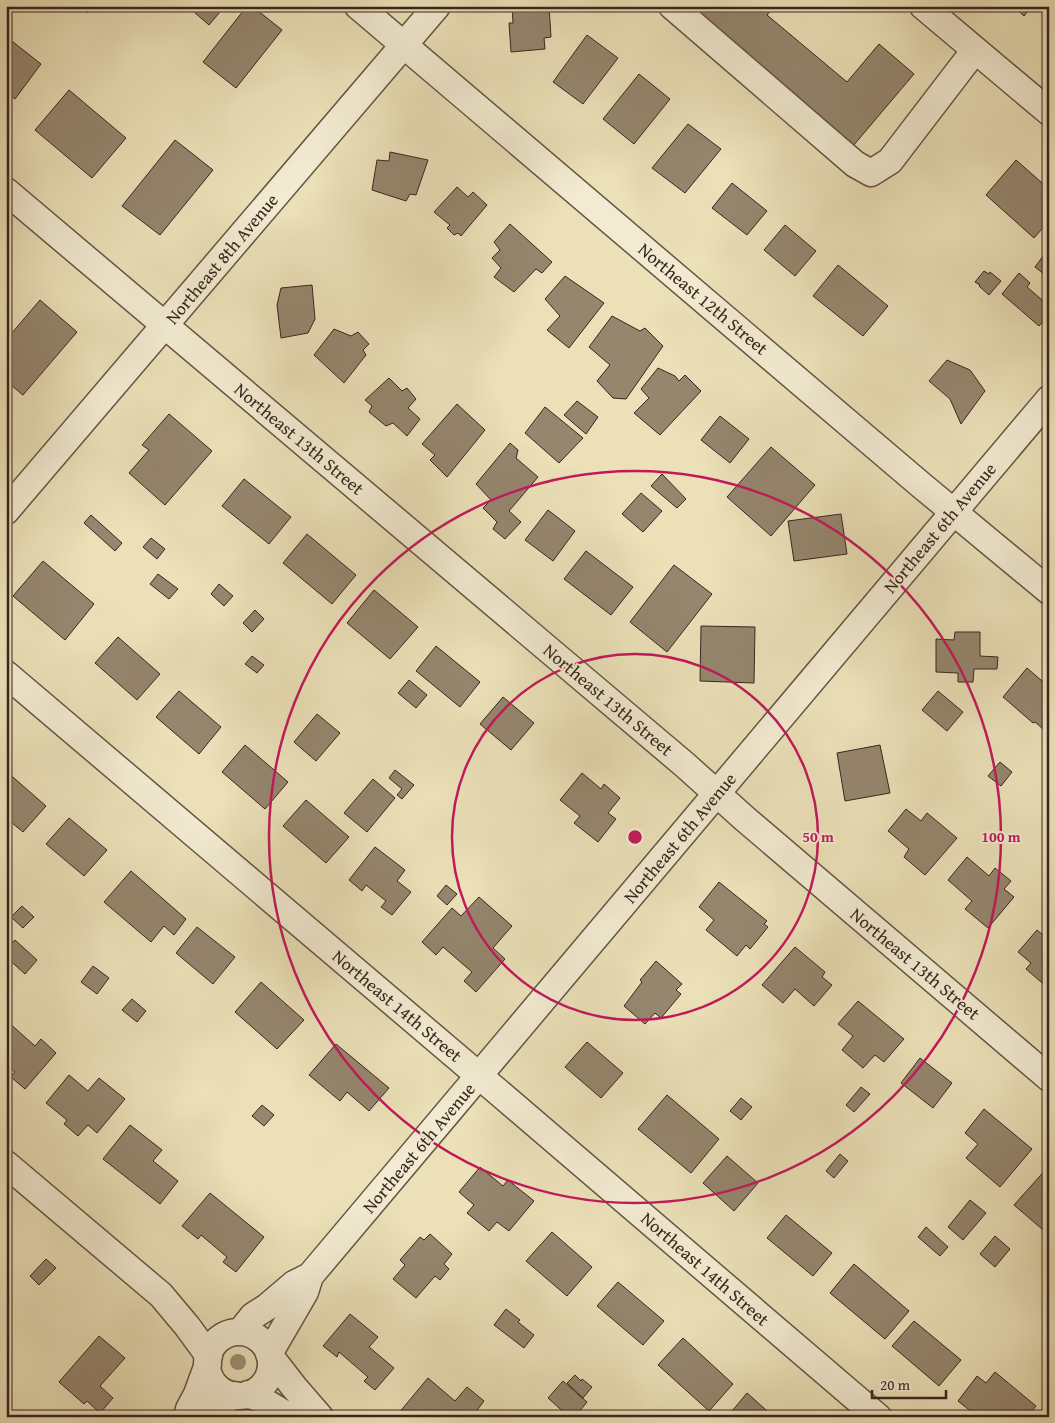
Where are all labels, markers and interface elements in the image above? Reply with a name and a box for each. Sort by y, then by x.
street label: Northeast 8th Avenue [159,187,285,330]
street label: Northeast 12th Street [632,236,775,362]
street label: Northeast 13th Street [228,376,371,502]
street label: Northeast 6th Avenue [877,456,1003,599]
street label: Northeast 13th Street [537,637,680,763]
street label: Northeast 6th Avenue [617,766,743,909]
text: 50 m [802,826,834,847]
text: 100 m [981,826,1021,847]
centre of rings [626,828,644,846]
street label: Northeast 13th Street [844,901,987,1027]
street label: Northeast 14th Street [326,943,469,1069]
street label: Northeast 6th Avenue [356,1076,482,1219]
street label: Northeast 14th Street [635,1205,776,1333]
scale bar [872,1368,946,1400]
text: 20 m [880,1374,911,1395]

